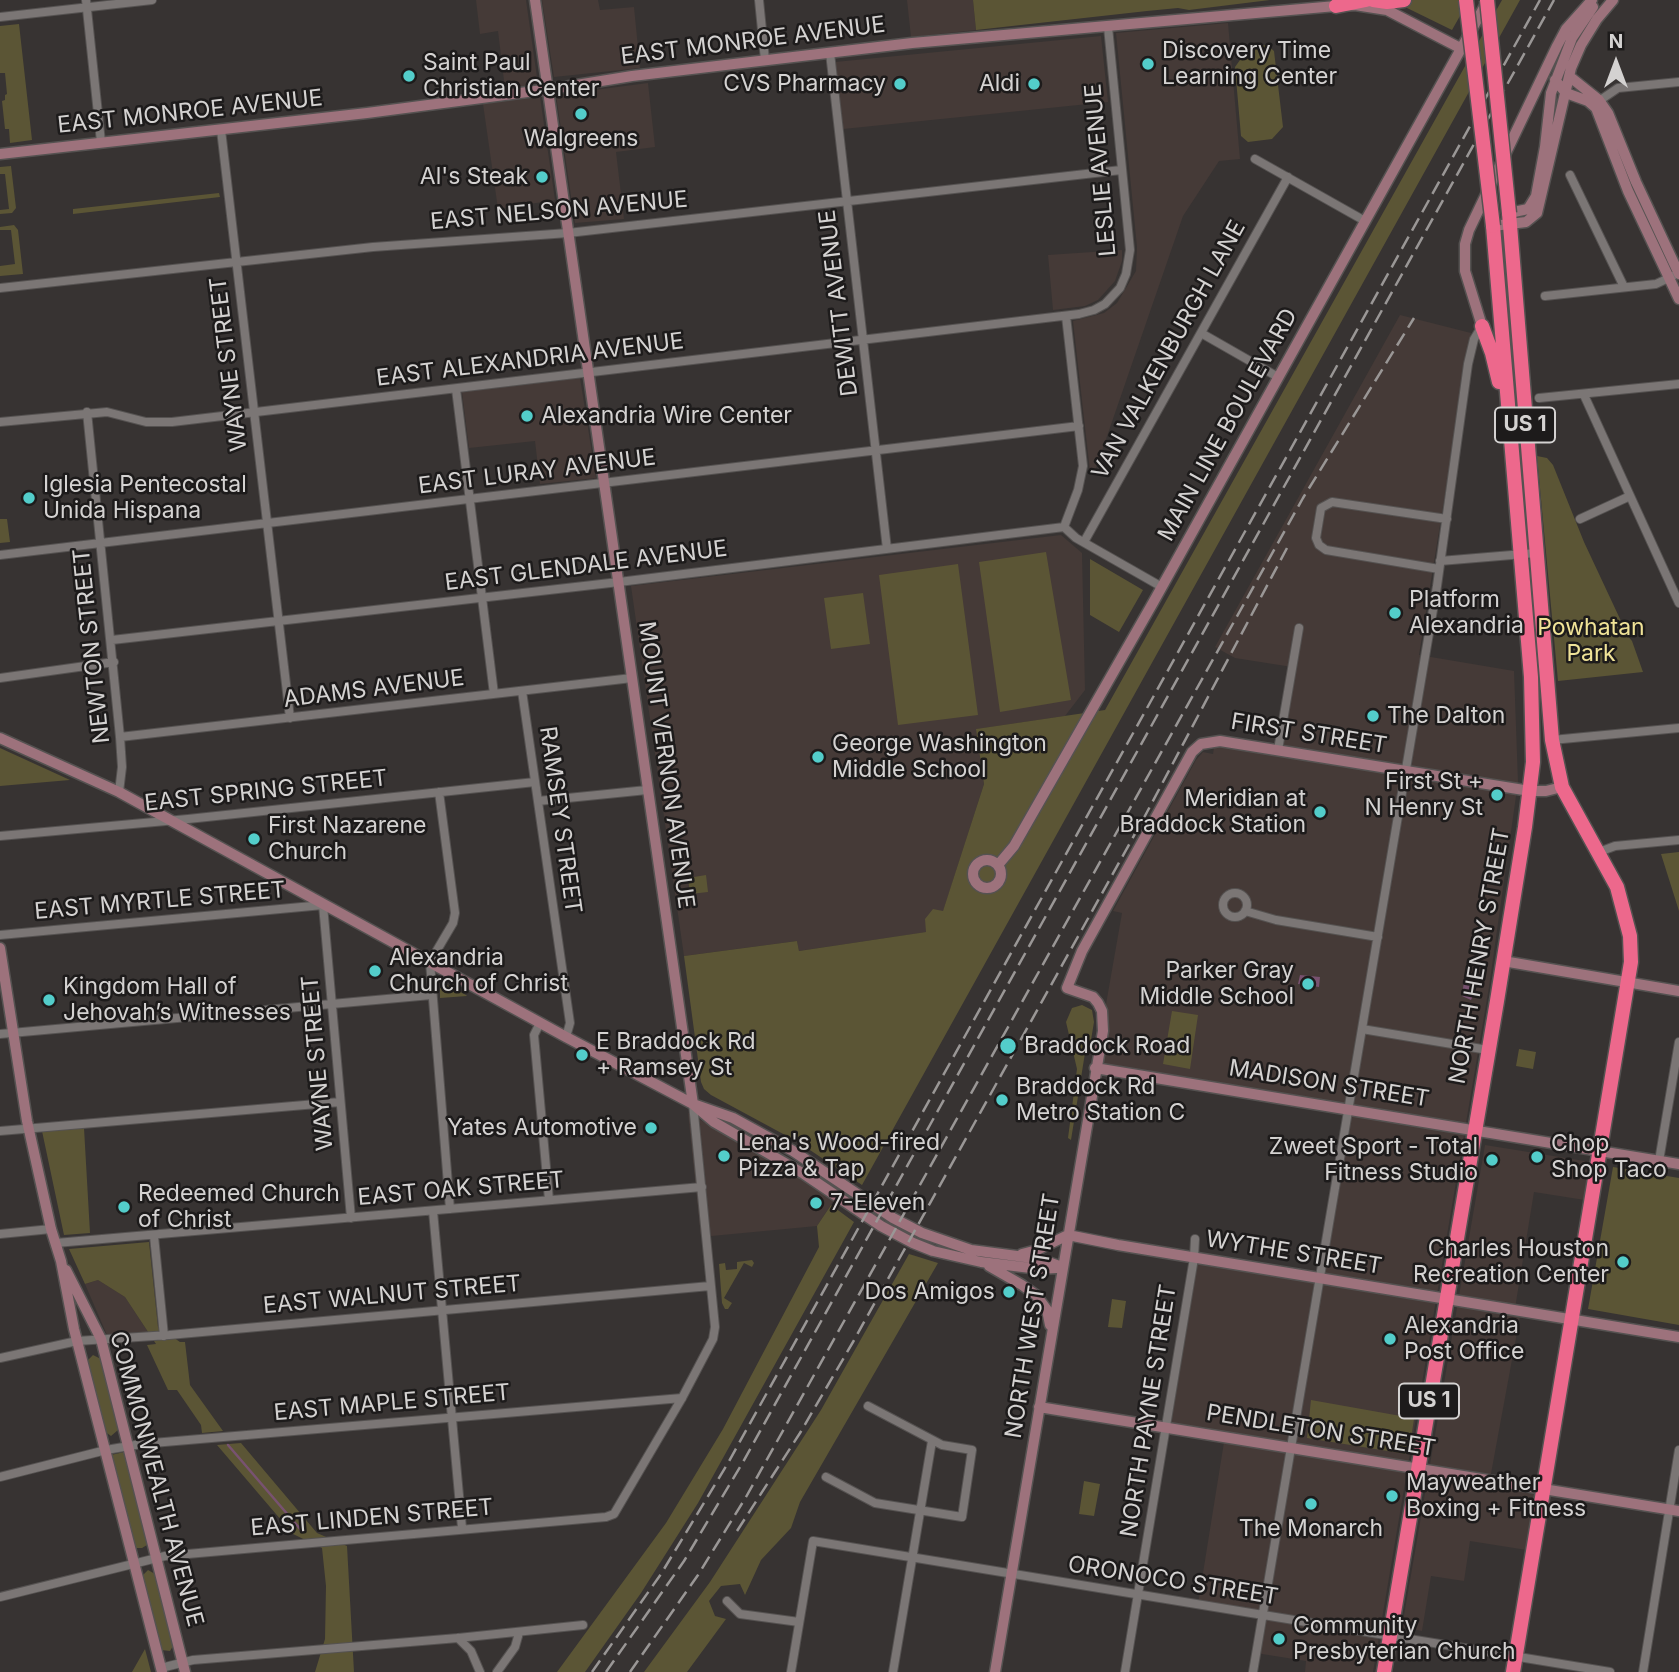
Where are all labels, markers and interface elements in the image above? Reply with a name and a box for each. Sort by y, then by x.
street label: EAST MONROE AVENUE [619,11,887,71]
north arrow [1581,28,1651,98]
text: N [1609,30,1623,53]
place label: Discovery Time Learning Center [1162,37,1337,91]
place label: Saint Paul Christian Center [423,49,599,103]
marker: Discovery Time Learning Center [1140,56,1156,72]
marker: Saint Paul Christian Center [401,68,417,84]
place label: CVS Pharmacy [723,70,886,98]
place label: Aldi [979,70,1020,98]
marker: CVS Pharmacy [892,76,908,92]
marker: Aldi [1026,76,1042,92]
street label: LESLIE AVENUE [1080,82,1122,258]
street label: EAST MONROE AVENUE [56,84,324,140]
marker: Walgreens [573,106,589,122]
place label: Walgreens [524,125,638,153]
place label: Al's Steak [420,163,528,191]
marker: Al's Steak [534,169,550,185]
street label: EAST NELSON AVENUE [429,186,689,236]
street label: DEWITT AVENUE [814,208,864,398]
street label: VAN VALKENBURGH LANE [1086,216,1252,484]
street label: WAYNE STREET [205,275,253,453]
street label: MAIN LINE BOULEVARD [1153,304,1303,546]
street label: EAST ALEXANDRIA AVENUE [375,327,685,393]
place label: Alexandria Wire Center [541,402,792,430]
marker: Alexandria Wire Center [519,408,535,424]
road number: US 1 [1495,408,1555,442]
street label: EAST LURAY AVENUE [417,444,657,500]
place label: Iglesia Pentecostal Unida Hispana [43,471,247,525]
marker: Iglesia Pentecostal Unida Hispana [21,490,37,506]
street label: EAST GLENDALE AVENUE [443,535,729,597]
street label: NEWTON STREET [68,547,116,745]
place label: Platform Alexandria [1409,586,1524,640]
marker: Platform Alexandria [1387,605,1403,621]
park label: Powhatan Park [1537,614,1645,668]
street label: MOUNT VERNON AVENUE [632,620,700,910]
street label: ADAMS AVENUE [282,664,466,714]
place label: The Dalton [1387,702,1505,730]
street label: FIRST STREET [1229,708,1389,760]
marker: The Dalton [1365,708,1381,724]
street label: RAMSEY STREET [533,724,587,916]
place label: George Washington Middle School [832,730,1047,784]
marker: George Washington Middle School [810,749,826,765]
street label: EAST SPRING STREET [143,765,389,817]
place label: First St + N Henry St [1364,768,1483,822]
place label: Meridian at Braddock Station [1119,785,1306,839]
marker: First St + N Henry St [1489,787,1505,803]
marker: Meridian at Braddock Station [1312,804,1328,820]
place label: First Nazarene Church [268,812,426,866]
street label: NORTH HENRY STREET [1444,826,1516,1086]
marker: First Nazarene Church [246,831,262,847]
street label: EAST MYRTLE STREET [33,876,287,926]
place label: Alexandria Church of Christ [389,944,568,998]
place label: Parker Gray Middle School [1139,957,1294,1011]
marker: Alexandria Church of Christ [367,963,383,979]
place label: Kingdom Hall of Jehovah’s Witnesses [63,973,291,1027]
street label: WAYNE STREET [297,974,339,1152]
marker: Parker Gray Middle School [1300,976,1316,992]
marker: Kingdom Hall of Jehovah’s Witnesses [41,992,57,1008]
place label: E Braddock Rd + Ramsey St [596,1028,756,1082]
place label: Braddock Road [1024,1032,1190,1060]
marker: Braddock Road [998,1036,1018,1056]
marker: E Braddock Rd + Ramsey St [574,1047,590,1063]
street label: MADISON STREET [1227,1055,1431,1113]
place label: Braddock Rd Metro Station C [1016,1073,1185,1127]
marker: Braddock Rd Metro Station C [994,1092,1010,1108]
place label: Yates Automotive [447,1114,637,1142]
marker: Yates Automotive [643,1120,659,1136]
place label: Lena's Wood-fired Pizza & Tap [738,1129,940,1183]
place label: Chop Shop Taco [1551,1130,1667,1184]
place label: Zweet Sport - Total Fitness Studio [1269,1133,1478,1187]
marker: Lena's Wood-fired Pizza & Tap [716,1148,732,1164]
marker: Chop Shop Taco [1529,1149,1545,1165]
marker: Zweet Sport - Total Fitness Studio [1484,1152,1500,1168]
street label: EAST OAK STREET [357,1166,565,1212]
place label: Redeemed Church of Christ [138,1180,340,1234]
place label: 7-Eleven [830,1189,925,1217]
street label: NORTH WEST STREET [1000,1192,1066,1440]
marker: 7-Eleven [808,1195,824,1211]
marker: Redeemed Church of Christ [116,1199,132,1215]
street label: WYTHE STREET [1204,1225,1384,1281]
place label: Charles Houston Recreation Center [1413,1235,1609,1289]
marker: Charles Houston Recreation Center [1615,1254,1631,1270]
street label: EAST WALNUT STREET [262,1270,522,1320]
place label: Dos Amigos [864,1278,995,1306]
street label: NORTH PAYNE STREET [1115,1283,1183,1539]
marker: Dos Amigos [1001,1284,1017,1300]
place label: Alexandria Post Office [1404,1312,1524,1366]
street label: COMMONWEALTH AVENUE [103,1328,209,1630]
marker: Alexandria Post Office [1382,1331,1398,1347]
street label: EAST MAPLE STREET [273,1379,511,1427]
road number: US 1 [1399,1384,1459,1418]
street label: PENDLETON STREET [1204,1399,1438,1463]
place label: Mayweather Boxing + Fitness [1406,1469,1586,1523]
marker: Mayweather Boxing + Fitness [1384,1488,1400,1504]
street label: EAST LINDEN STREET [250,1494,494,1542]
marker: The Monarch [1303,1496,1319,1512]
place label: The Monarch [1239,1515,1383,1543]
street label: ORONOCO STREET [1066,1551,1280,1611]
place label: Community Presbyterian Church [1293,1612,1516,1666]
marker: Community Presbyterian Church [1271,1631,1287,1647]

